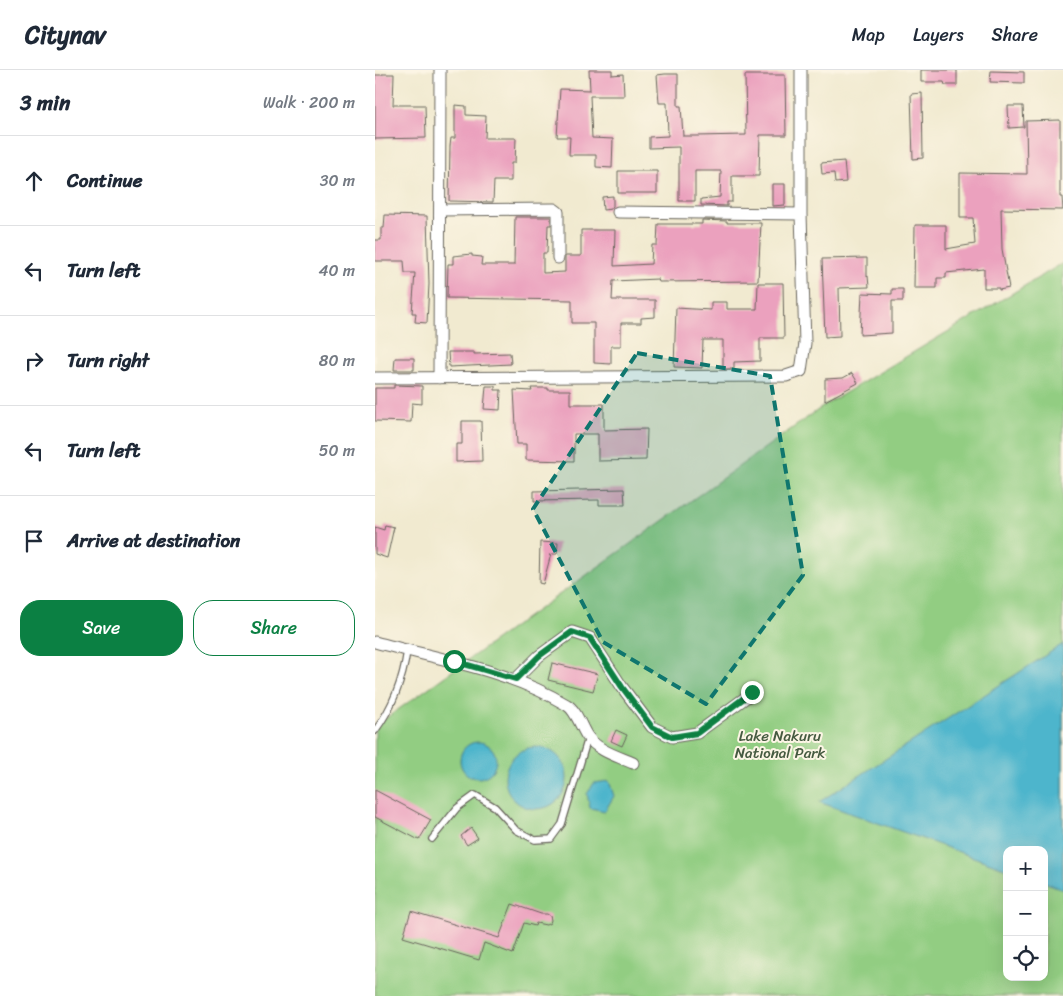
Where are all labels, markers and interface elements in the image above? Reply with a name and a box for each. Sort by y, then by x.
text: Citynav [25,14,106,56]
text: Map [852,19,885,51]
text: Layers [913,19,964,51]
text: Share [992,19,1038,51]
text: 3 min [20,84,70,122]
text: Walk · 200 m [263,88,355,117]
text: Continue [67,164,143,197]
text: 30 m [320,166,355,195]
icon: ahead [20,167,48,195]
text: Turn left [67,254,140,287]
text: 40 m [318,256,355,285]
icon: left [20,257,48,285]
text: Turn right [67,344,149,377]
text: 80 m [319,346,355,375]
icon: right [20,347,48,375]
text: Turn left [67,434,140,467]
text: 50 m [319,436,355,465]
icon: left [20,437,48,465]
text: Arrive at destination [67,524,240,557]
icon: arrive [20,527,48,555]
button: Save [20,600,183,656]
button: Share [193,600,355,656]
route start [443,650,466,673]
route end [741,681,764,704]
park label: Lake Nakuru National Park [735,723,825,766]
map controls [1003,846,1048,981]
button: + [1003,846,1048,891]
button: − [1003,891,1048,936]
button: locate [1003,936,1048,981]

